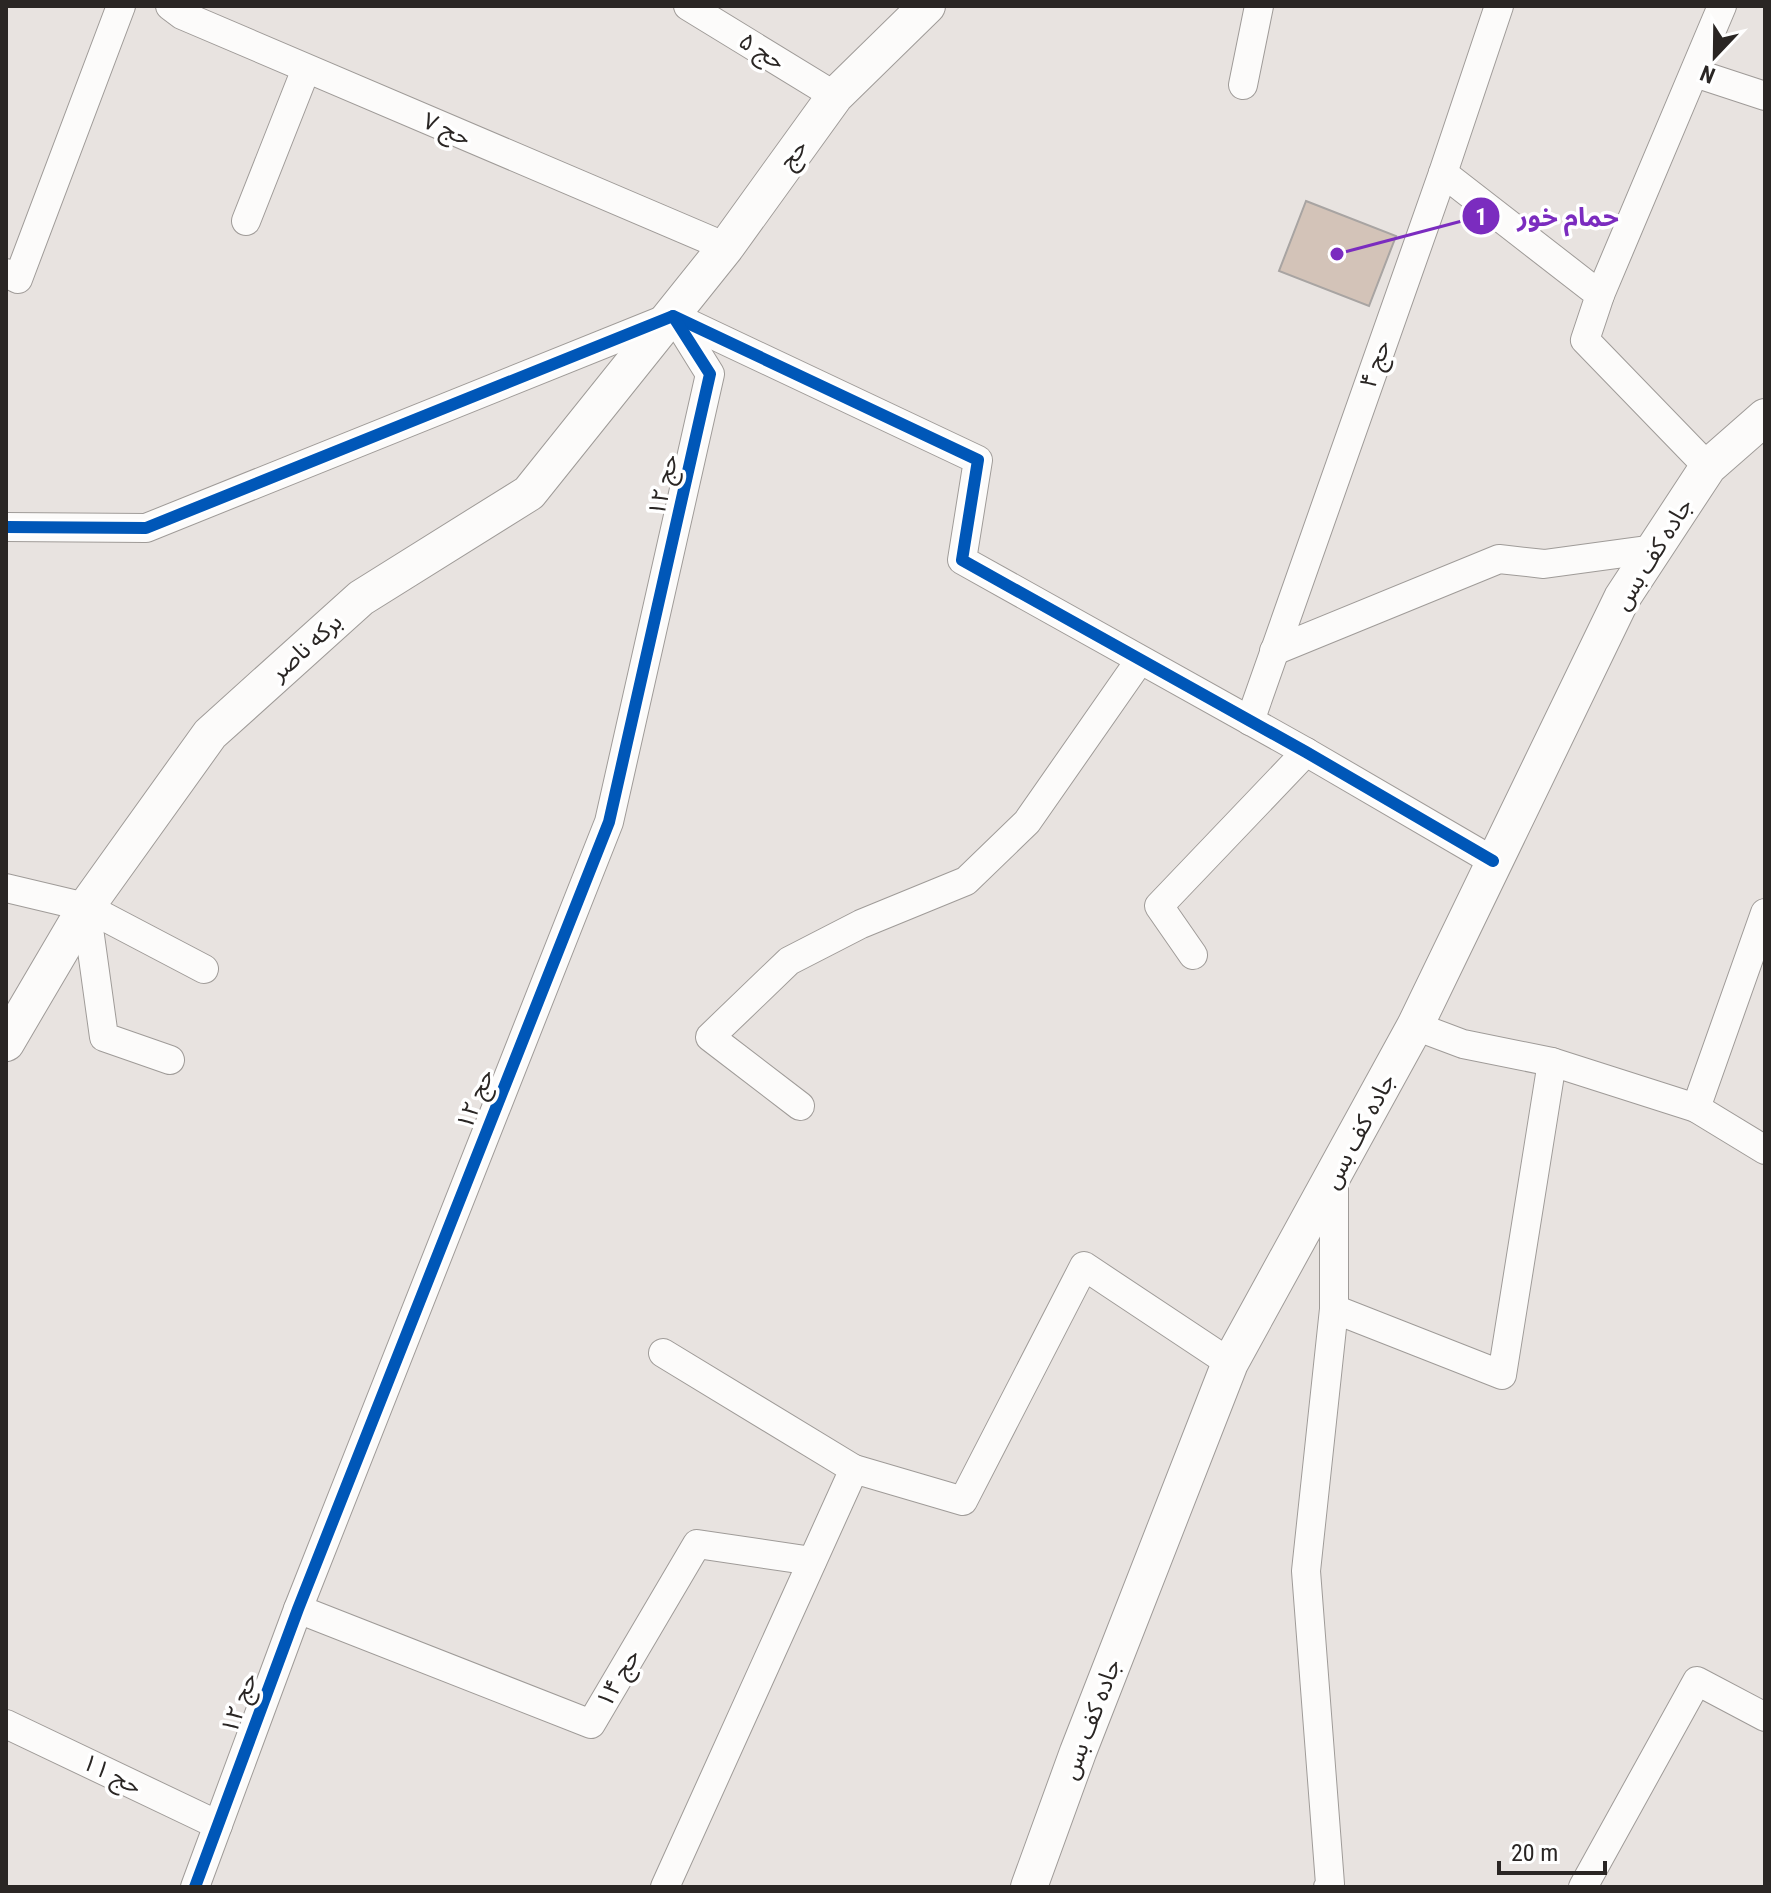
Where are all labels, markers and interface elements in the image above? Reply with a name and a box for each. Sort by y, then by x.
north arrow [1675,16,1755,96]
street label: حج ۵ [732,26,790,78]
text: N [1697,60,1719,88]
street label: حج ۷ [418,107,475,154]
street label: حج [773,134,815,176]
callout: حمام خور [1461,191,1635,241]
text: حمام خور [1516,202,1619,237]
text: 1 [1475,203,1487,231]
street label: حج ۴ [1354,336,1399,393]
street label: حج ۱۲ [642,451,687,519]
street label: جاده کف بس [1608,493,1698,615]
street label: برکه ناصر [264,608,348,687]
street label: حج ۱۲ [450,1065,503,1134]
street label: جاده کف بس [1317,1069,1401,1193]
street label: حج ۱۴ [590,1644,648,1714]
street label: جاده کف بس [1055,1655,1127,1783]
street label: حج ۱۲ [215,1669,266,1738]
street label: حج ۱۱ [76,1748,146,1803]
scale bar [1499,1825,1605,1875]
text: 20 m [1511,1839,1558,1867]

